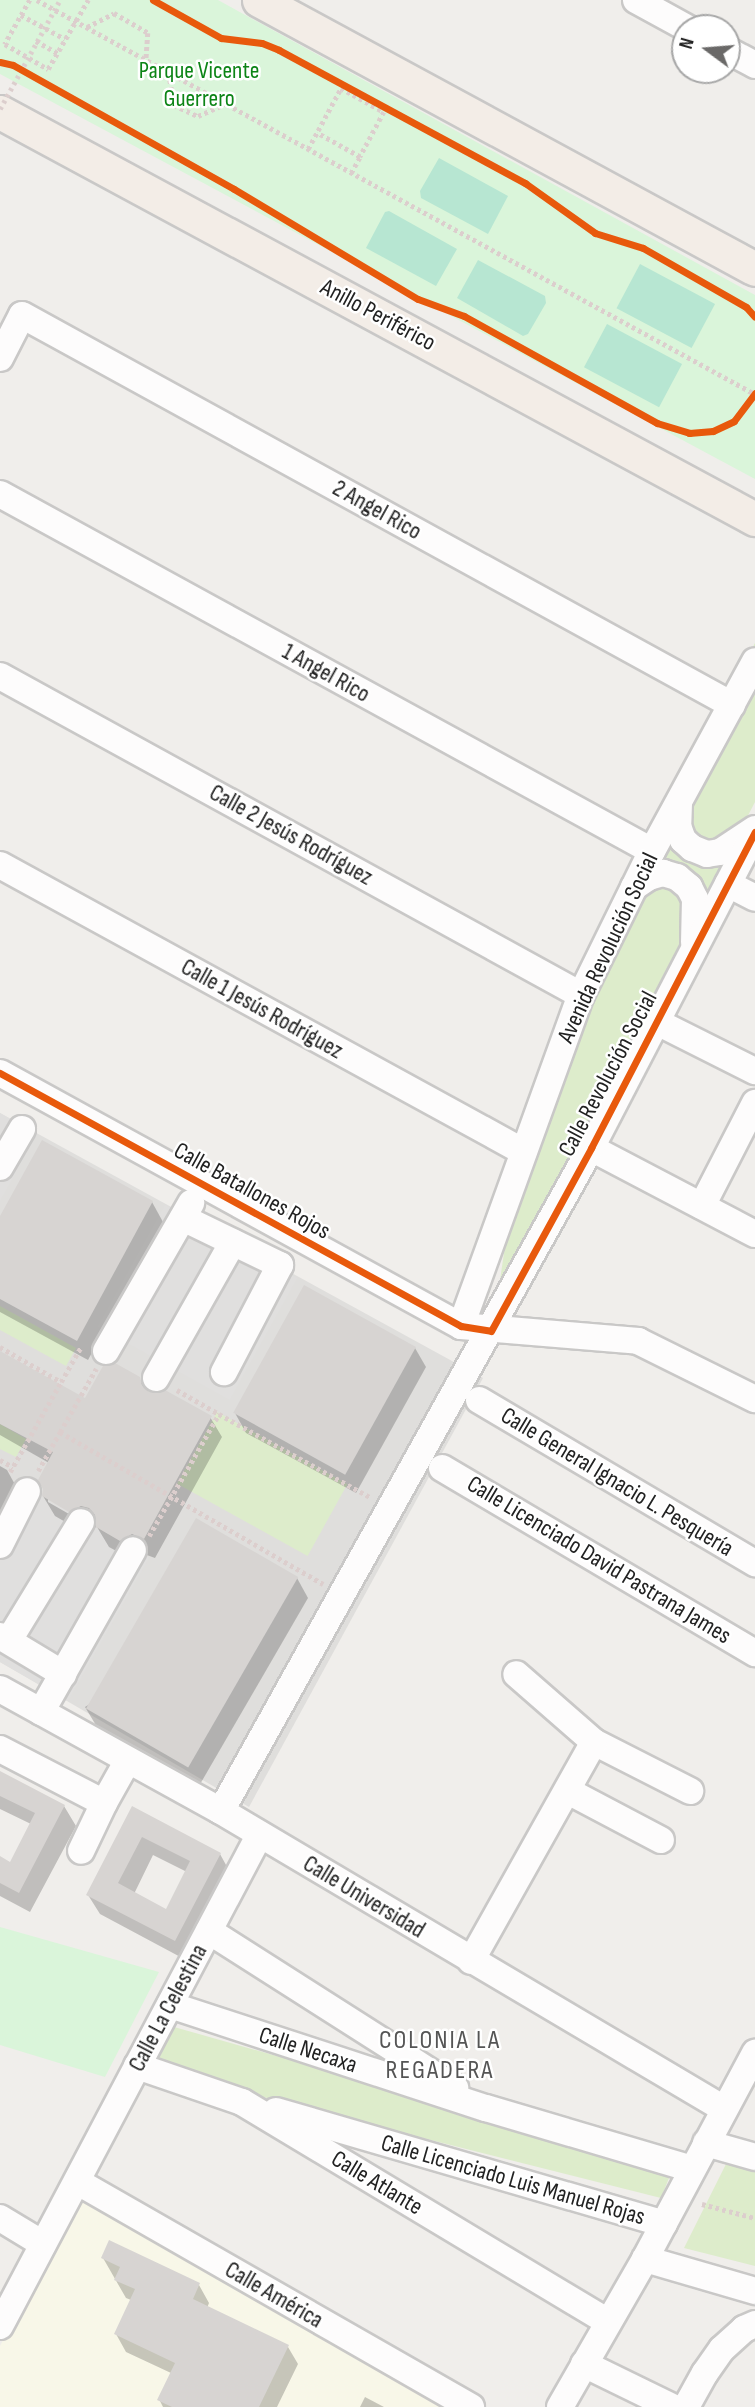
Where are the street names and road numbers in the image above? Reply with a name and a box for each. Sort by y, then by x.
street label: Anillo Periférico [316,273,440,357]
street label: 2 Angel Rico [328,474,426,546]
street label: 1 Angel Rico [277,637,375,709]
street label: Calle 2 Jesús Rodríguez [204,778,378,892]
street label: Avenida Revolución Social [551,848,665,1048]
street label: Calle 1 Jesús Rodríguez [176,953,348,1065]
street label: Calle Revolución Social [552,987,664,1161]
street label: Calle Batallones Rojos [169,1136,335,1246]
street label: Calle General Ignacio L. Pesquería [496,1401,738,1563]
street label: Calle Licenciado David Pastrana James [462,1470,736,1650]
street label: Calle Universidad [298,1849,430,1945]
street label: Calle La Celestina [122,1939,214,2077]
street label: Calle Necaxa [255,2021,361,2079]
street label: Calle Licenciado Luis Manuel Rojas [378,2129,648,2231]
street label: Calle Atlante [326,2145,428,2221]
street label: Calle América [220,2255,328,2335]

